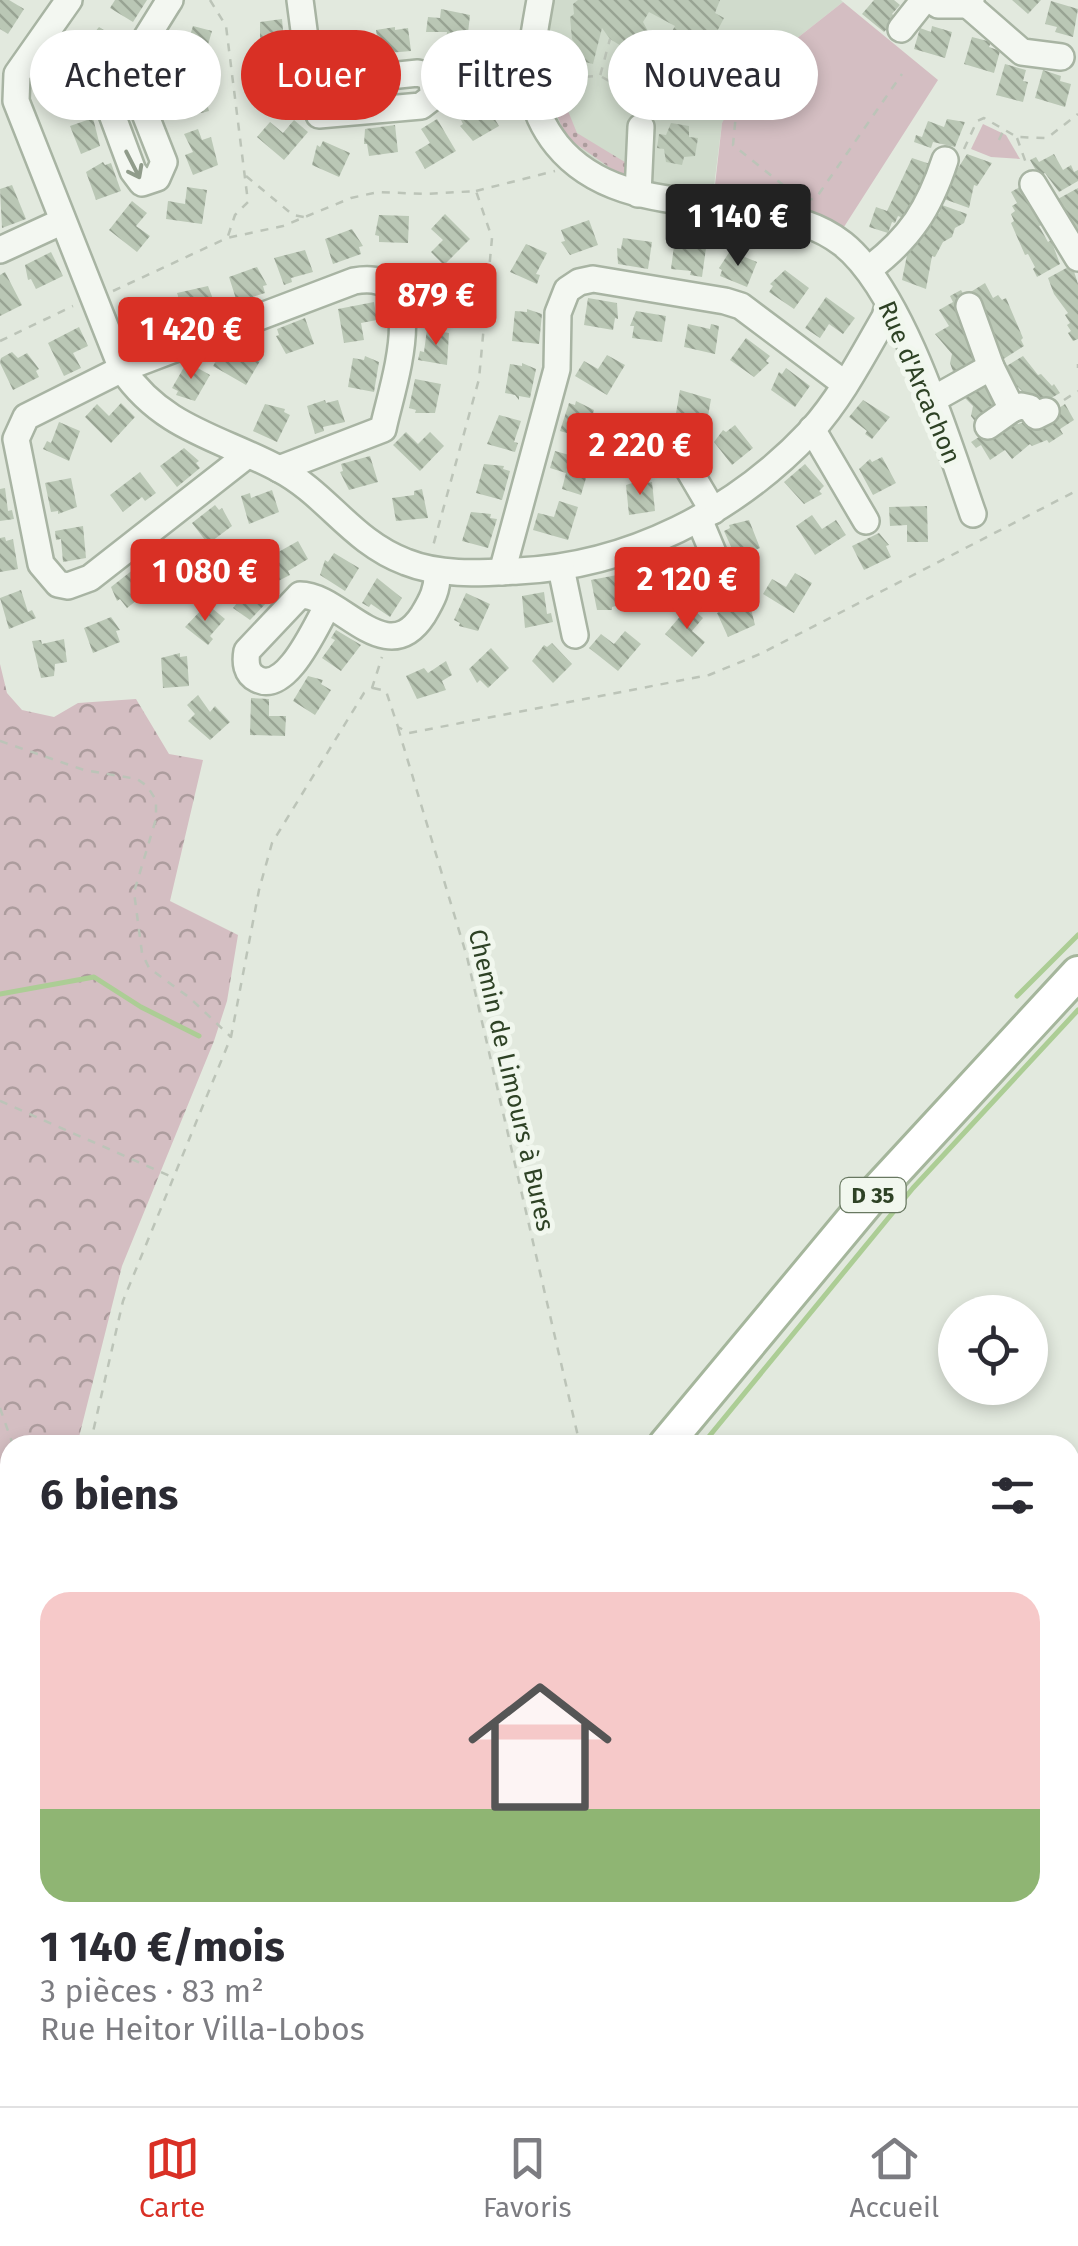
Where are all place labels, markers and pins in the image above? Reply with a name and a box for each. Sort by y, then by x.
pin: 1 140 € [646,184,830,269]
pin: 879 € [366,263,506,348]
pin: 1 420 € [99,297,283,382]
pin: 2 220 € [548,413,732,498]
pin: 1 080 € [113,539,297,624]
pin: 2 120 € [595,547,779,632]

